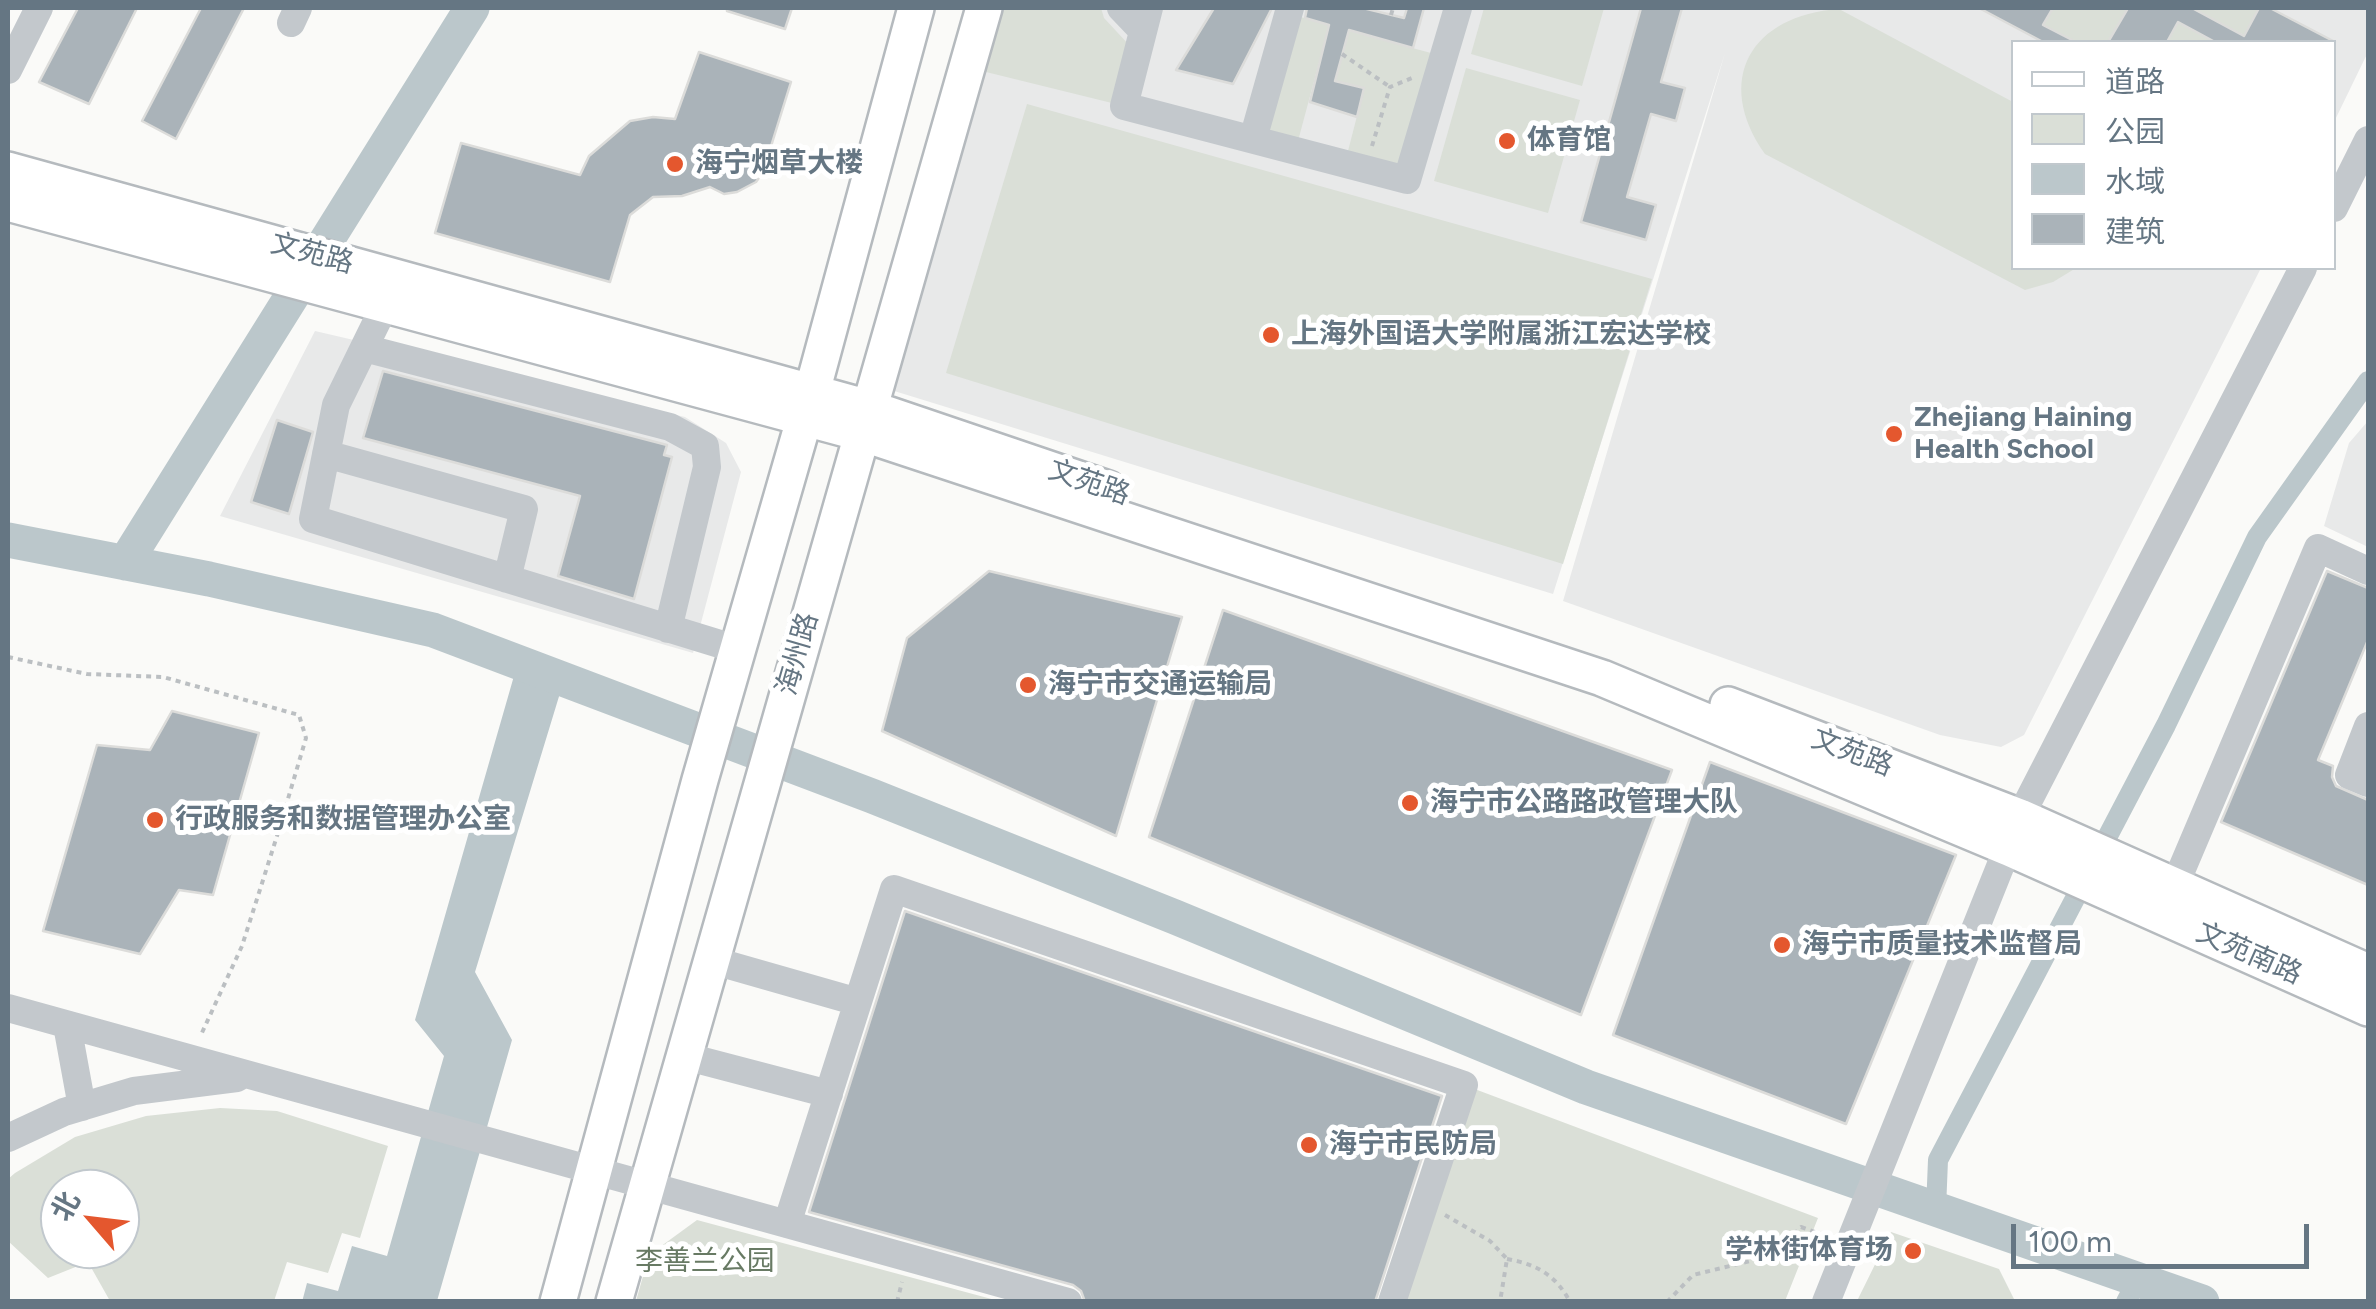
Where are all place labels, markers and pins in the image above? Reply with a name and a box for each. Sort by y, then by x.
place label: 体育馆 [1527,124,1611,158]
marker: 体育馆 [1496,130,1518,152]
place label: 海宁烟草大楼 [695,147,863,181]
marker: 海宁烟草大楼 [664,153,686,175]
place label: 上海外国语大学附属浙江宏达学校 [1291,318,1711,352]
marker: 上海外国语大学附属浙江宏达学校 [1260,324,1282,346]
place label: Zhejiang Haining Health School [1914,401,2132,467]
marker: Zhejiang Haining Health School [1883,423,1905,445]
place label: 海宁市交通运输局 [1048,668,1272,702]
marker: 海宁市交通运输局 [1017,674,1039,696]
place label: 海宁市公路路政管理大队 [1430,786,1738,820]
marker: 海宁市公路路政管理大队 [1399,792,1421,814]
place label: 行政服务和数据管理办公室 [175,803,511,837]
marker: 行政服务和数据管理办公室 [144,809,166,831]
place label: 海宁市质量技术监督局 [1802,928,2082,962]
marker: 海宁市质量技术监督局 [1771,934,1793,956]
place label: 海宁市民防局 [1329,1128,1497,1162]
marker: 海宁市民防局 [1298,1134,1320,1156]
place label: 学林街体育场 [1725,1234,1893,1268]
marker: 学林街体育场 [1902,1240,1924,1262]

